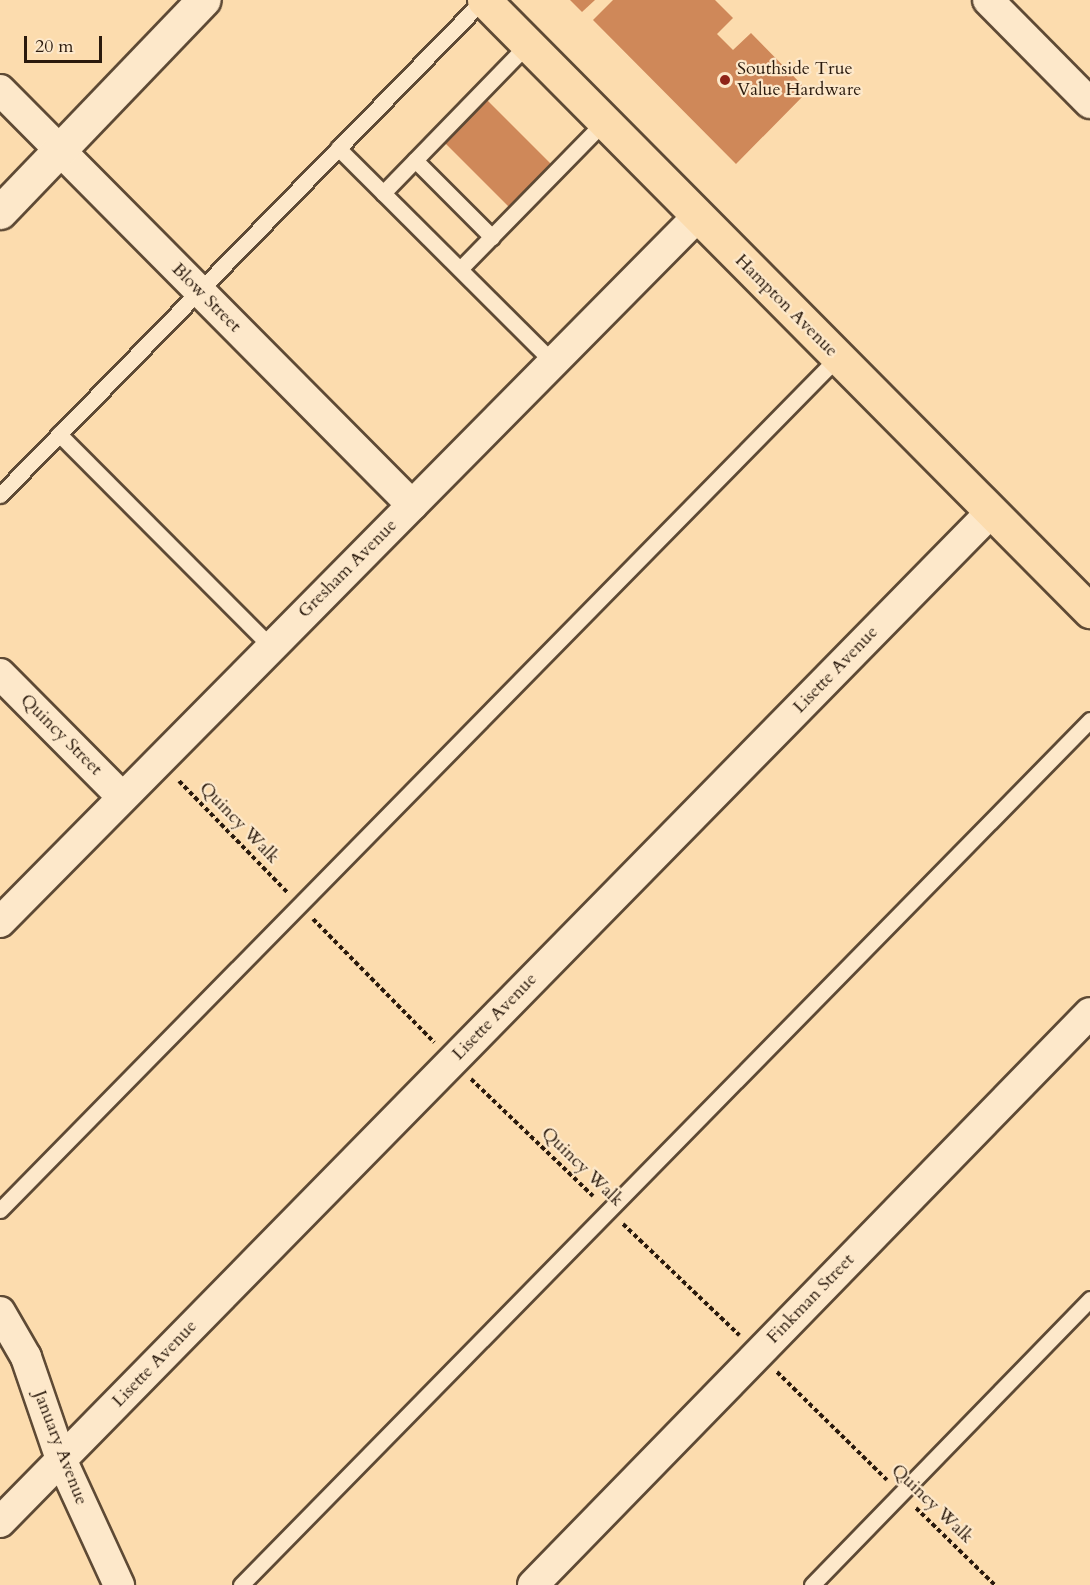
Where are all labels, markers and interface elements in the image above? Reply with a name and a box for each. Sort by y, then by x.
scale bar [27,24,105,62]
text: 20 m [35,34,74,59]
place label: Southside True Value Hardware [737,59,861,101]
marker: Southside True Value Hardware [718,73,732,87]
street label: Hampton Avenue [730,250,842,362]
street label: Blow Street [167,259,245,337]
street label: Gresham Avenue [294,515,402,623]
street label: Lisette Avenue [789,622,883,718]
street label: Quincy Street [16,690,106,780]
street label: Quincy Walk [195,778,283,868]
street label: Lisette Avenue [448,969,542,1065]
street label: Quincy Walk [537,1123,627,1211]
street label: Finkman Street [763,1250,859,1348]
street label: Lisette Avenue [108,1316,202,1412]
street label: January Avenue [28,1388,92,1508]
street label: Quincy Walk [887,1460,977,1548]

